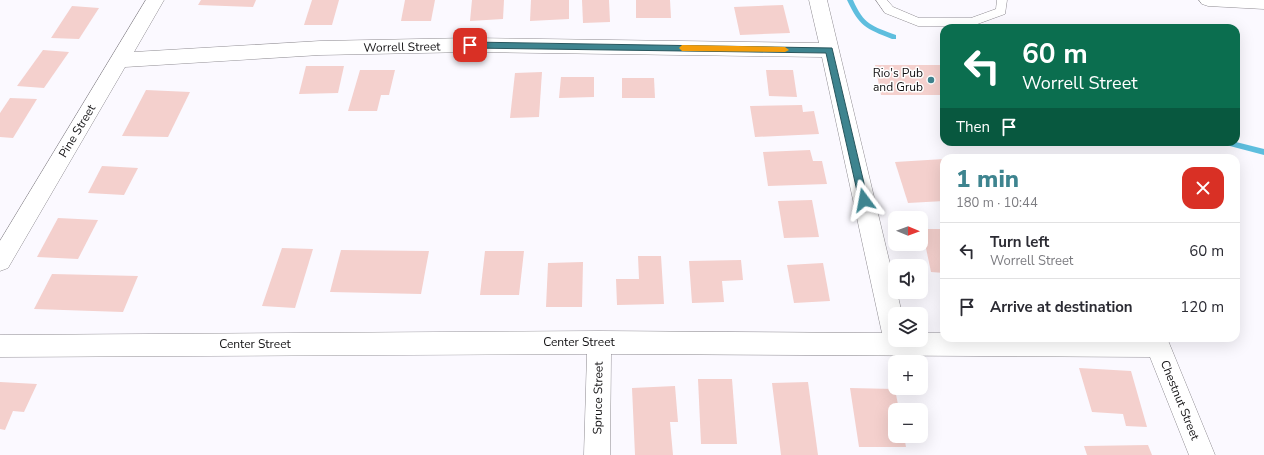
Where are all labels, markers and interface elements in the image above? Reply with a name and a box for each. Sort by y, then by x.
pin [453,28,487,62]
icon: arrive [459,34,481,56]
text: 60 m [1022,35,1088,73]
street label: Worrell Street [363,38,441,56]
icon: left [956,40,1008,92]
place label: Rio's Pub and Grub [873,65,923,95]
text: Worrell Street [1022,71,1138,95]
marker: Rio's Pub and Grub [926,75,936,85]
street label: Pine Street [55,101,100,161]
icon: arrive [998,116,1020,138]
text: Then [956,117,990,137]
text: 1 min [956,163,1019,195]
button: close [1182,167,1224,209]
position arrow [843,179,885,221]
text: 180 m · 10:44 [956,194,1038,212]
north arrow [888,211,928,251]
map controls [888,211,928,443]
text: Turn left [990,232,1049,252]
icon: left [956,240,978,262]
text: 60 m [1189,241,1224,261]
text: Worrell Street [990,252,1073,270]
button: sound [888,259,928,299]
icon: arrive [956,296,978,318]
text: Arrive at destination [990,297,1133,317]
text: 120 m [1180,297,1224,317]
button: layers [888,307,928,347]
street label: Center Street [543,334,616,350]
street label: Center Street [219,336,292,352]
button: + [888,355,928,395]
street label: Chestnut Street [1157,358,1204,443]
street label: Spruce Street [589,361,607,435]
button: − [888,403,928,443]

